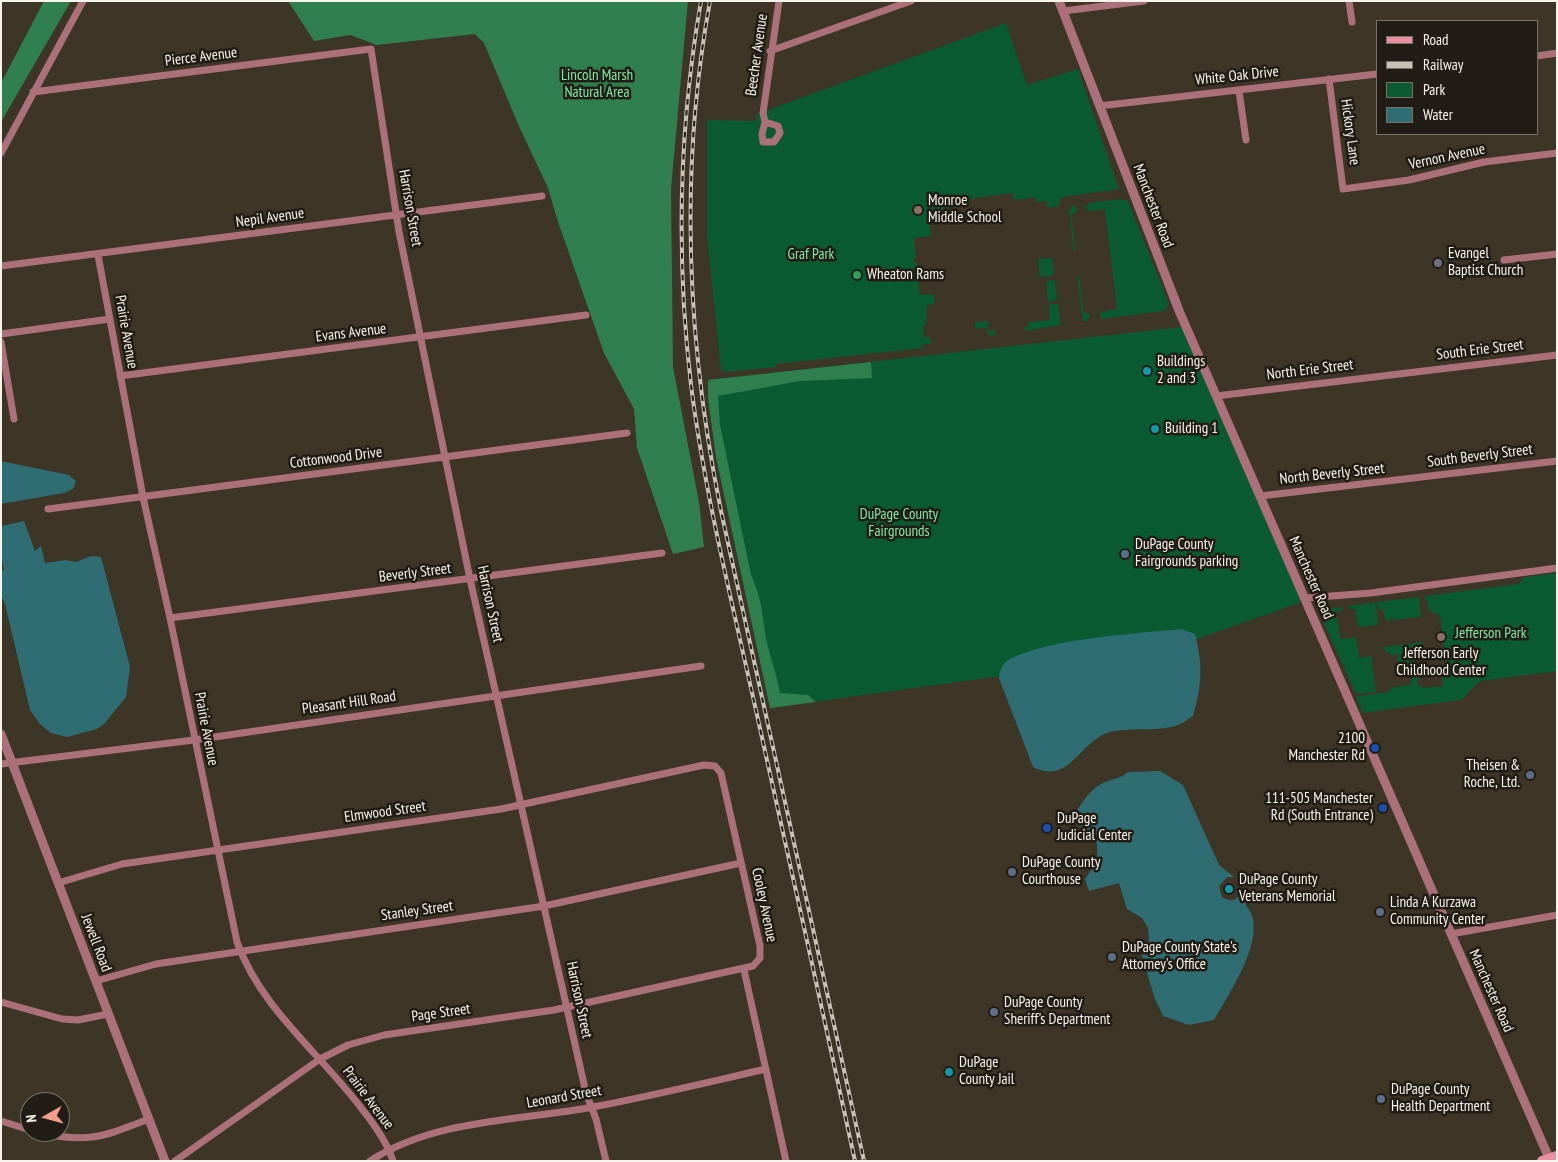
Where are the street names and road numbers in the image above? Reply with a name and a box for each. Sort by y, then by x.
street label: Beecher Avenue [742,13,772,97]
street label: Pierce Avenue [164,44,238,70]
street label: White Oak Drive [1194,63,1280,89]
street label: Hickory Lane [1336,98,1364,166]
street label: Vernon Avenue [1407,140,1487,174]
street label: Manchester Road [1129,161,1177,251]
street label: Harrison Street [394,168,426,248]
street label: Nepil Avenue [235,204,305,232]
street label: Prairie Avenue [111,294,141,370]
street label: Evans Avenue [315,320,387,346]
street label: South Erie Street [1435,336,1525,364]
street label: North Erie Street [1266,356,1354,384]
street label: South Beverly Street [1426,441,1534,471]
street label: Cottonwood Drive [289,443,383,473]
street label: North Beverly Street [1279,460,1385,488]
street label: Manchester Road [1285,534,1337,622]
street label: Beverly Street [378,560,452,586]
street label: Harrison Street [473,564,507,644]
street label: Pleasant Hill Road [301,688,397,718]
street label: Prairie Avenue [190,691,222,767]
street label: Elmwood Street [343,797,427,827]
street label: Cooley Avenue [747,866,781,944]
street label: Stanley Street [380,897,454,925]
street label: Jewell Road [77,912,115,974]
street label: Manchester Road [1465,947,1517,1035]
street label: Harrison Street [562,960,596,1040]
street label: Page Street [410,1000,472,1026]
street label: Prairie Avenue [338,1063,398,1133]
street label: Leonard Street [525,1082,603,1112]

